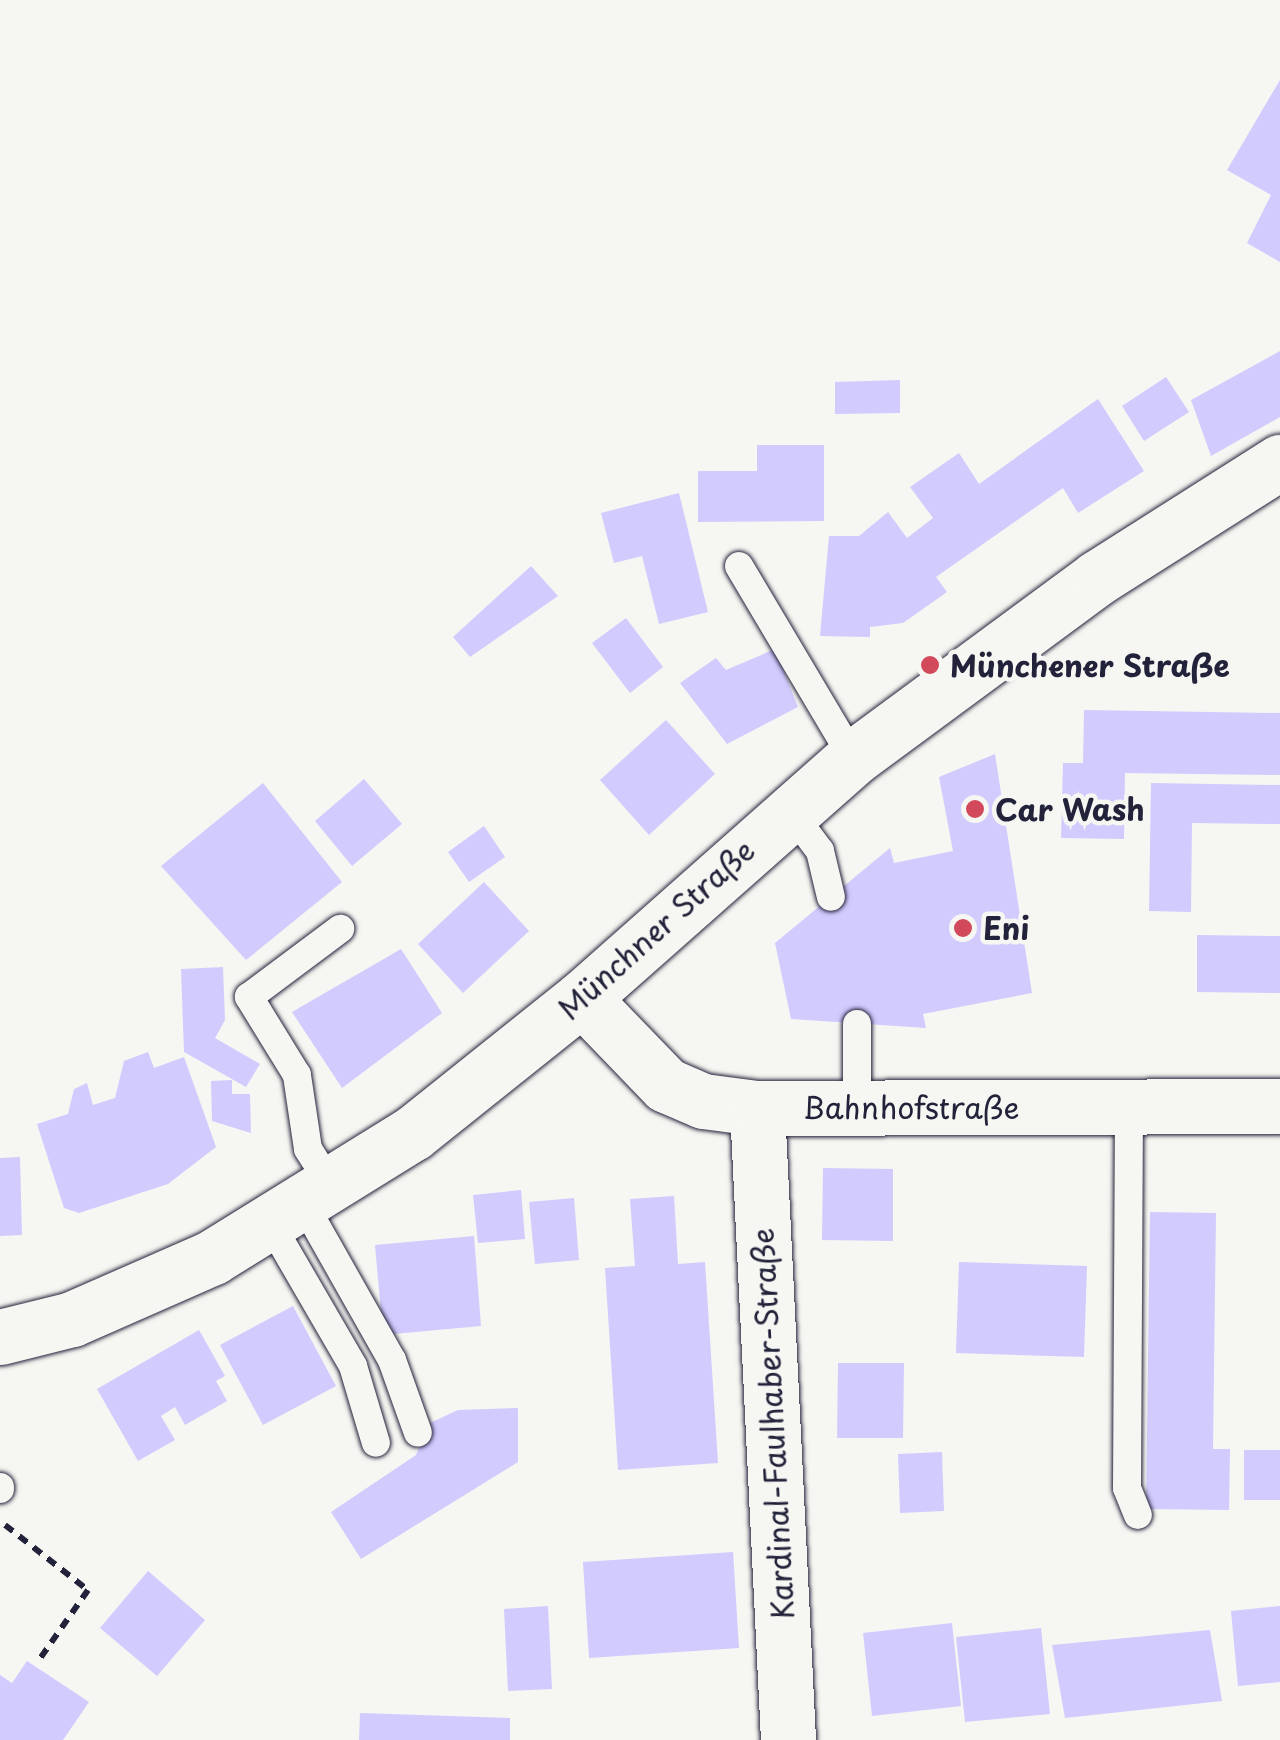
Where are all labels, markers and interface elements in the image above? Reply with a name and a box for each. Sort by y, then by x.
place label: Münchener Straße [950,647,1232,683]
marker: Münchener Straße [919,654,941,676]
place label: Car Wash [995,791,1145,827]
marker: Car Wash [964,798,986,820]
street label: Münchner Straße [550,831,762,1027]
place label: Eni [983,910,1029,946]
marker: Eni [952,917,974,939]
street label: Bahnhofstraße [803,1089,1019,1125]
street label: Kardinal-Faulhaber-Straße [744,1227,800,1621]

